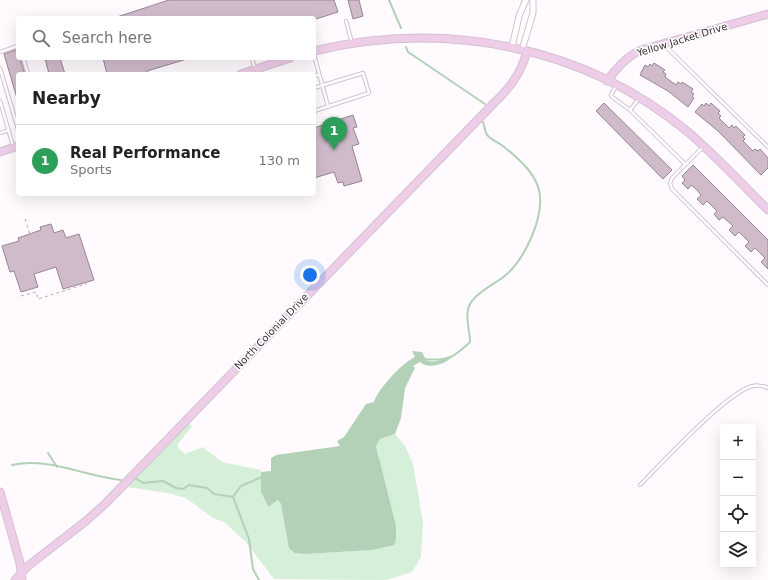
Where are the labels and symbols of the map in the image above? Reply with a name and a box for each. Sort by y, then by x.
street label: Yellow Jacket Drive [635,20,729,59]
pin: 1 [321,117,347,150]
your location [300,265,320,285]
street label: North Colonial Drive [232,291,310,372]

